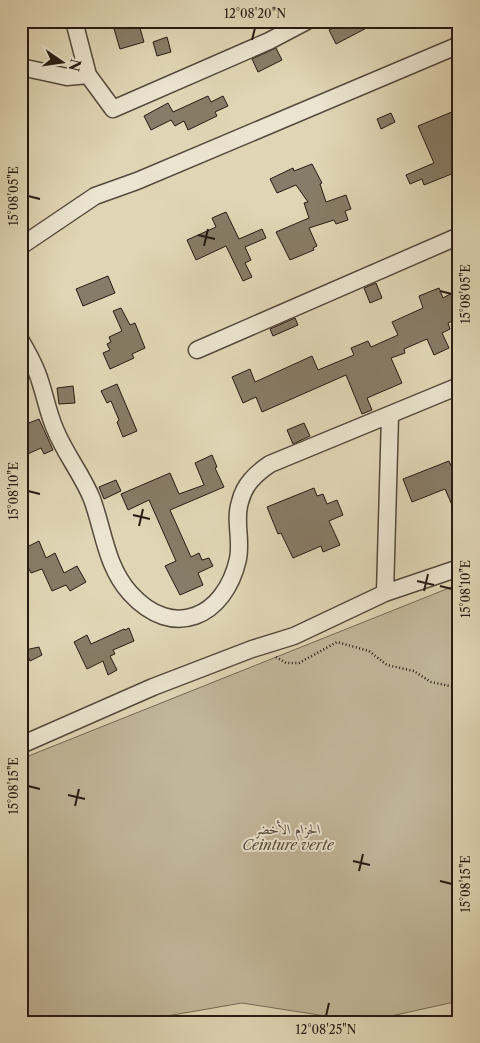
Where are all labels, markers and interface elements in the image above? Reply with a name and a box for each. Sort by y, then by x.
text: 12°08'20"N [224,6,286,21]
north arrow [38,38,88,88]
text: N [65,57,85,73]
text: 15°08'05"E [6,166,21,226]
text: 15°08'05"E [458,264,473,324]
text: 15°08'10"E [6,462,21,520]
text: 15°08'10"E [458,560,473,618]
text: 15°08'15"E [6,757,21,815]
park label: الحزام الأخضر Ceinture verte [242,819,335,854]
text: 15°08'15"E [458,855,473,913]
text: 12°08'25"N [296,1022,357,1037]

